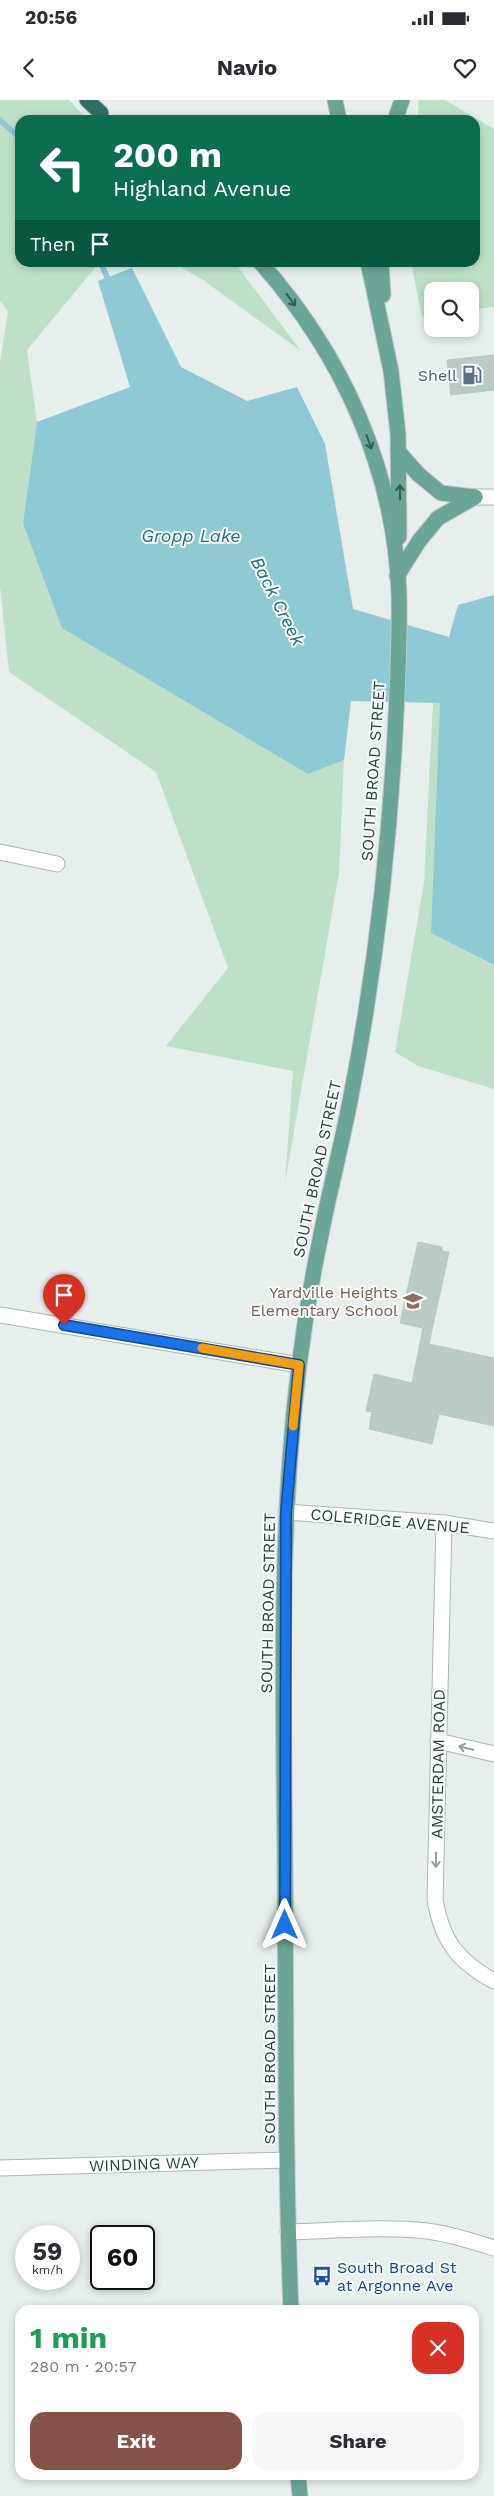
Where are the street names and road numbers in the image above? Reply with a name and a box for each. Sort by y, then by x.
street label: SOUTH BROAD STREET [357,680,389,862]
street label: SOUTH BROAD STREET [289,1078,345,1259]
street label: COLERIDGE AVENUE [310,1505,470,1537]
street label: SOUTH BROAD STREET [257,1512,279,1694]
street label: AMSTERDAM ROAD [427,1689,449,1839]
street label: SOUTH BROAD STREET [260,1963,279,2144]
street label: WINDING WAY [89,2153,199,2175]

